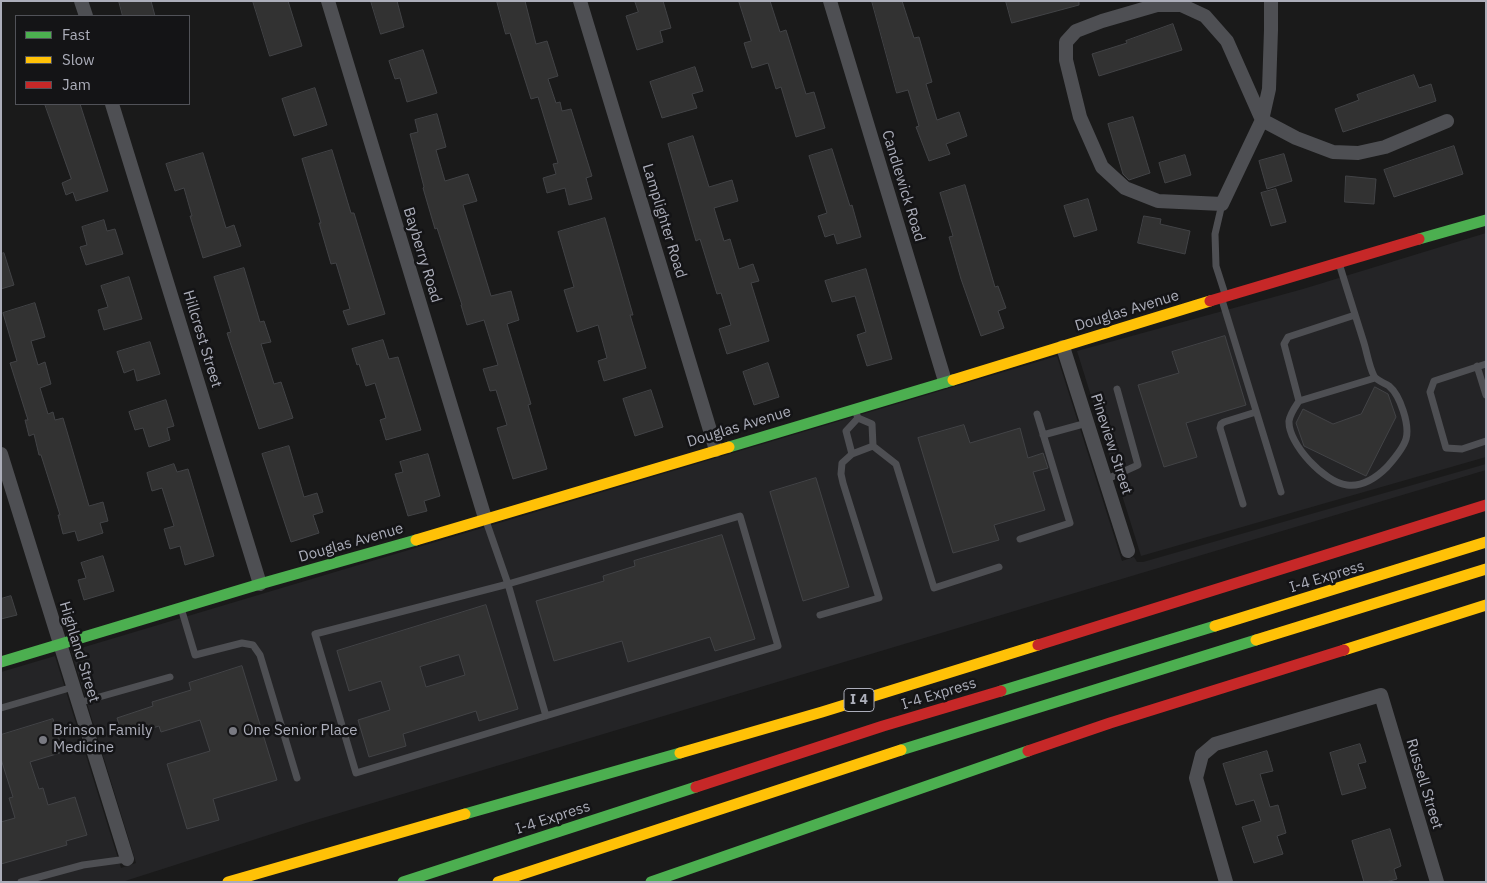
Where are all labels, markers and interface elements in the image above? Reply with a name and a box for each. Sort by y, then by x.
legend [15,15,190,105]
text: Fast [62,25,90,44]
text: Slow [62,50,95,69]
text: Jam [62,75,91,94]
street label: Candlewick Road [878,128,928,244]
street label: Lamplighter Road [638,162,690,280]
street label: Bayberry Road [399,205,445,305]
street label: Douglas Avenue [1073,287,1181,335]
street label: Hillcrest Street [179,288,225,390]
street label: Pineview Street [1086,391,1136,497]
street label: Douglas Avenue [685,403,793,451]
street label: Douglas Avenue [297,519,405,567]
street label: I-4 Express [1287,557,1367,597]
street label: Highland Street [55,599,103,705]
street label: I-4 Express [899,674,979,714]
road number: I 4 [844,688,874,712]
place label: Brinson Family Medicine [53,722,152,757]
place label: One Senior Place [243,722,357,740]
marker: One Senior Place [227,725,239,737]
marker: Brinson Family Medicine [37,734,49,746]
street label: Russell Street [1402,737,1446,831]
street label: I-4 Express [513,797,593,839]

